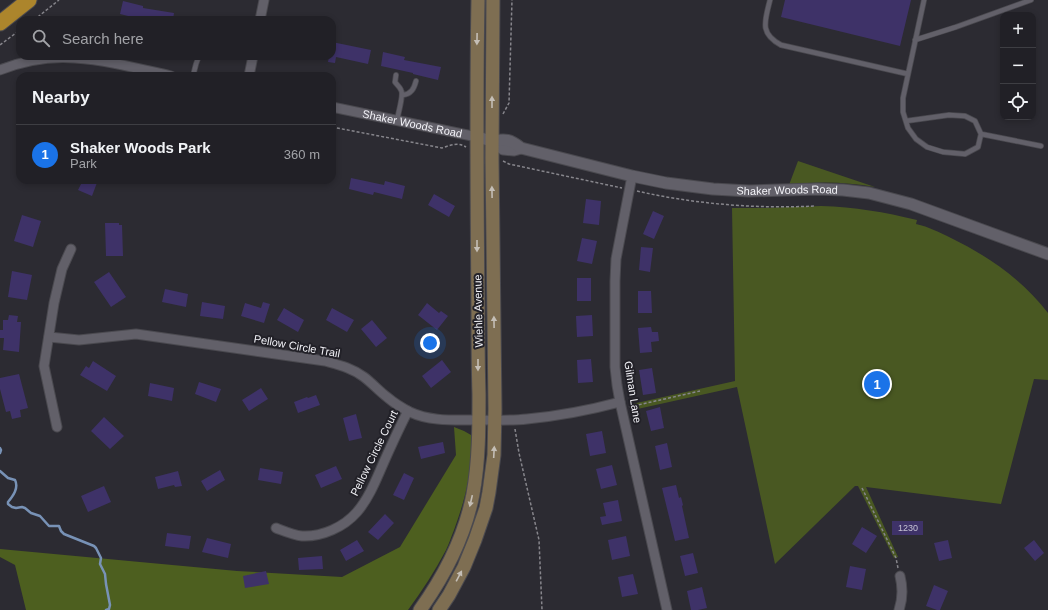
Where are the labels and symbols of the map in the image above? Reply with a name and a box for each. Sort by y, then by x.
one-way arrow [474,33,480,46]
one-way arrow [489,95,495,108]
street label: Shaker Woods Road [361,107,463,140]
street label: Shaker Woods Road [736,183,838,197]
one-way arrow [489,186,496,198]
one-way arrow [474,240,480,253]
street label: Wiehle Avenue [471,274,485,348]
one-way arrow [491,315,497,328]
street label: Pellow Circle Trail [253,333,341,359]
your location [420,333,440,353]
one-way arrow [475,359,481,372]
street label: Gilman Lane [622,360,644,424]
pin: 1 [864,369,890,399]
street label: Pellow Circle Court [348,408,400,498]
one-way arrow [491,445,497,458]
one-way arrow [468,495,474,507]
house number: 1230 [898,523,918,533]
one-way arrow [456,571,462,582]

